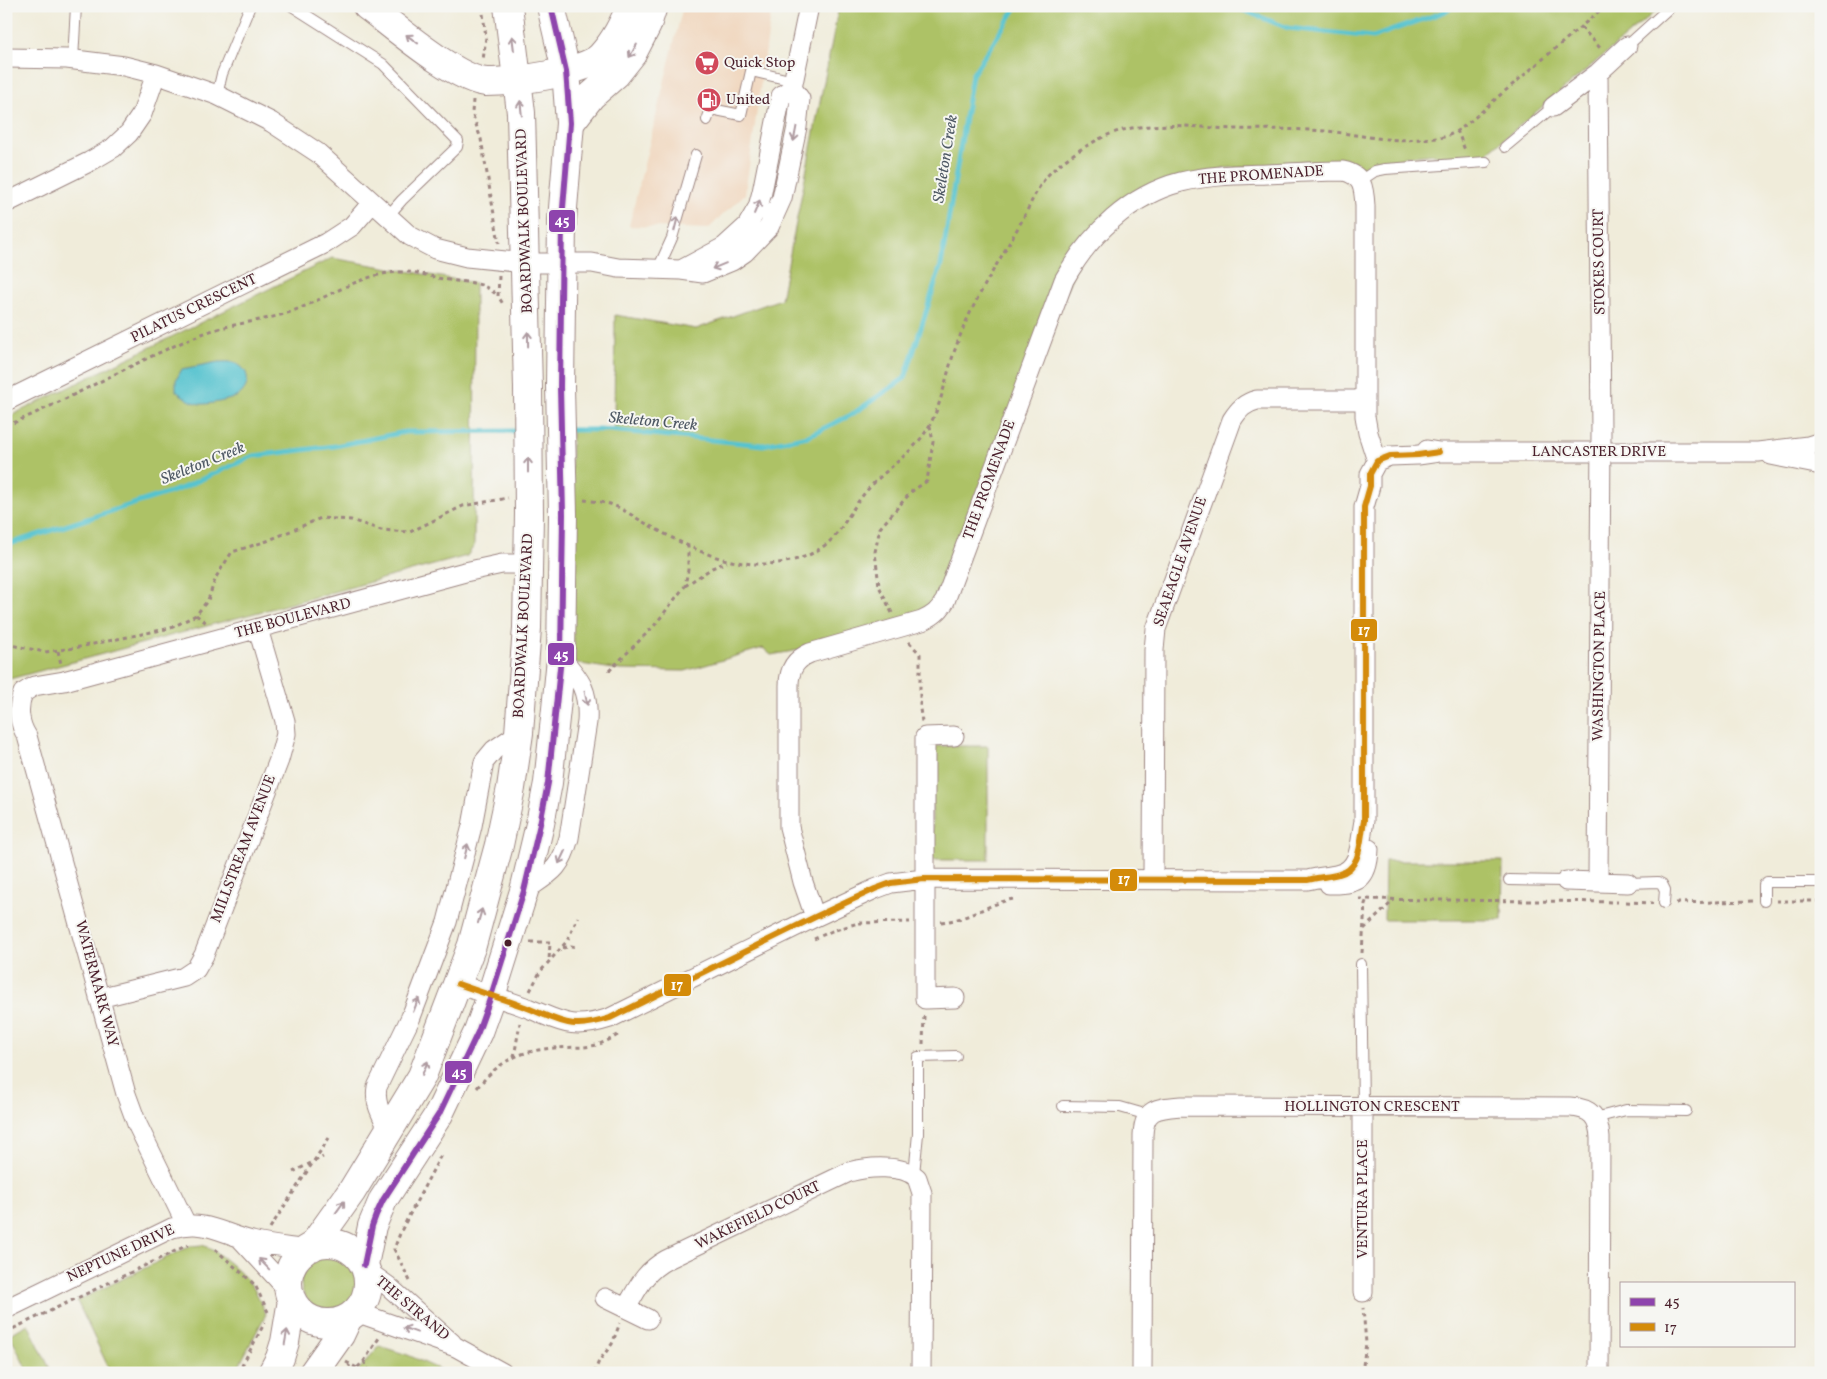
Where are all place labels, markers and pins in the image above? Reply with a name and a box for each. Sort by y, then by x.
supermarket icon: Quick Stop [694,50,720,76]
place label: Quick Stop [724,53,795,74]
fuel station icon: United [696,87,722,113]
place label: United [726,90,770,111]
unlabelled marker [503,938,513,948]

